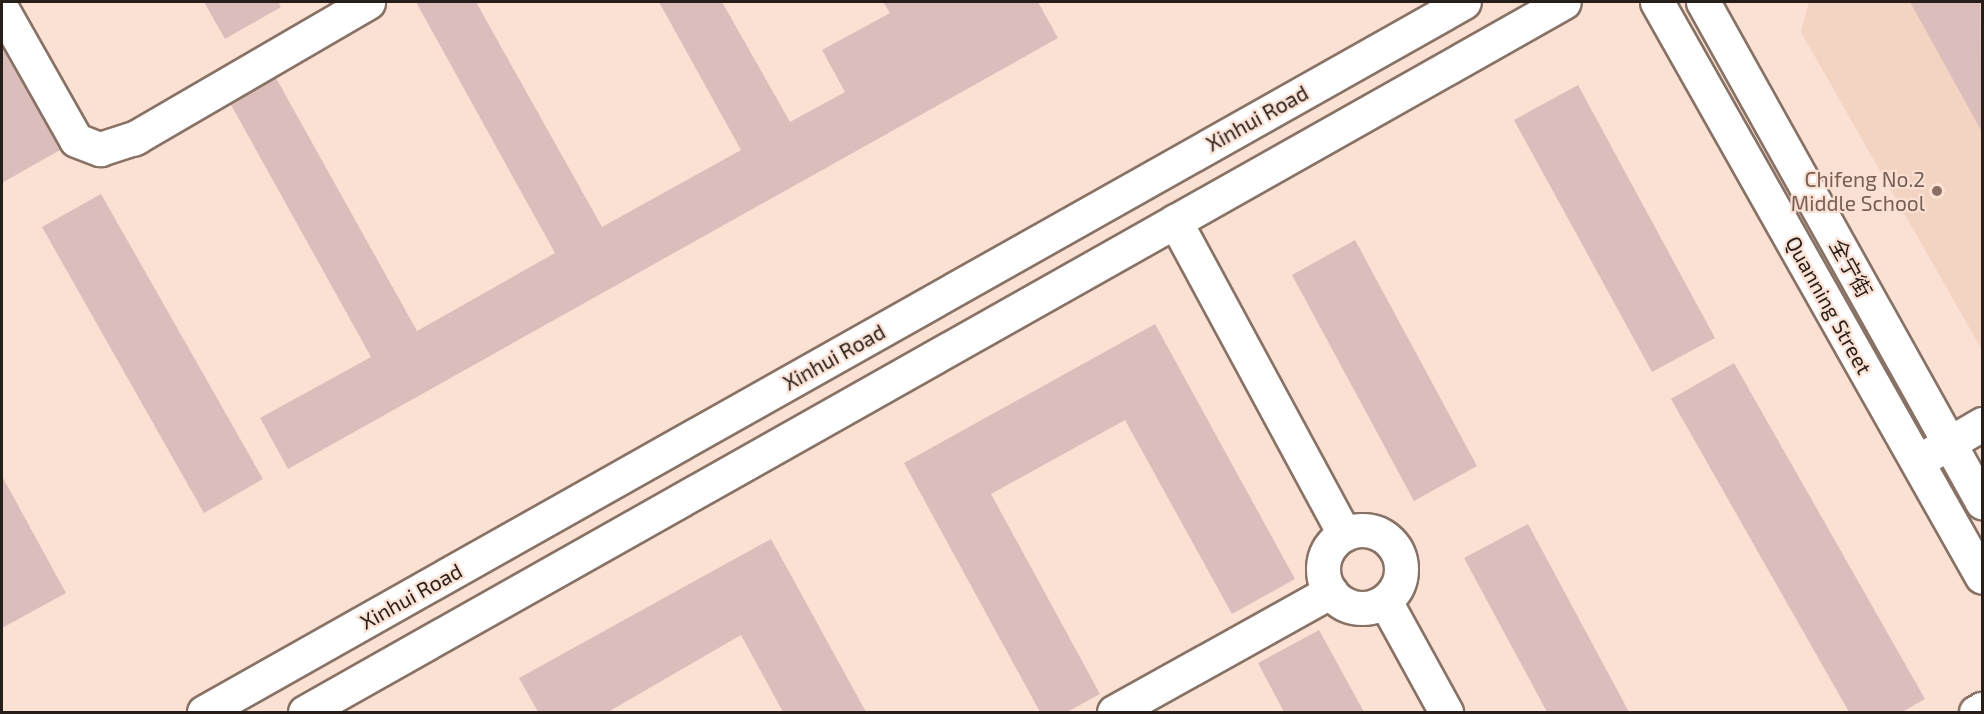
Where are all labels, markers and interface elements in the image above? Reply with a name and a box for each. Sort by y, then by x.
street label: Xinhui Road [1202,80,1312,156]
place label: Chifeng No.2 Middle School [1791,166,1925,216]
marker: Chifeng No.2 Middle School [1930,184,1944,198]
street label: Quanning Street [1781,231,1877,379]
street label: 全宁街 [1825,234,1877,302]
street label: Xinhui Road [779,319,889,395]
street label: Xinhui Road [356,558,466,634]

